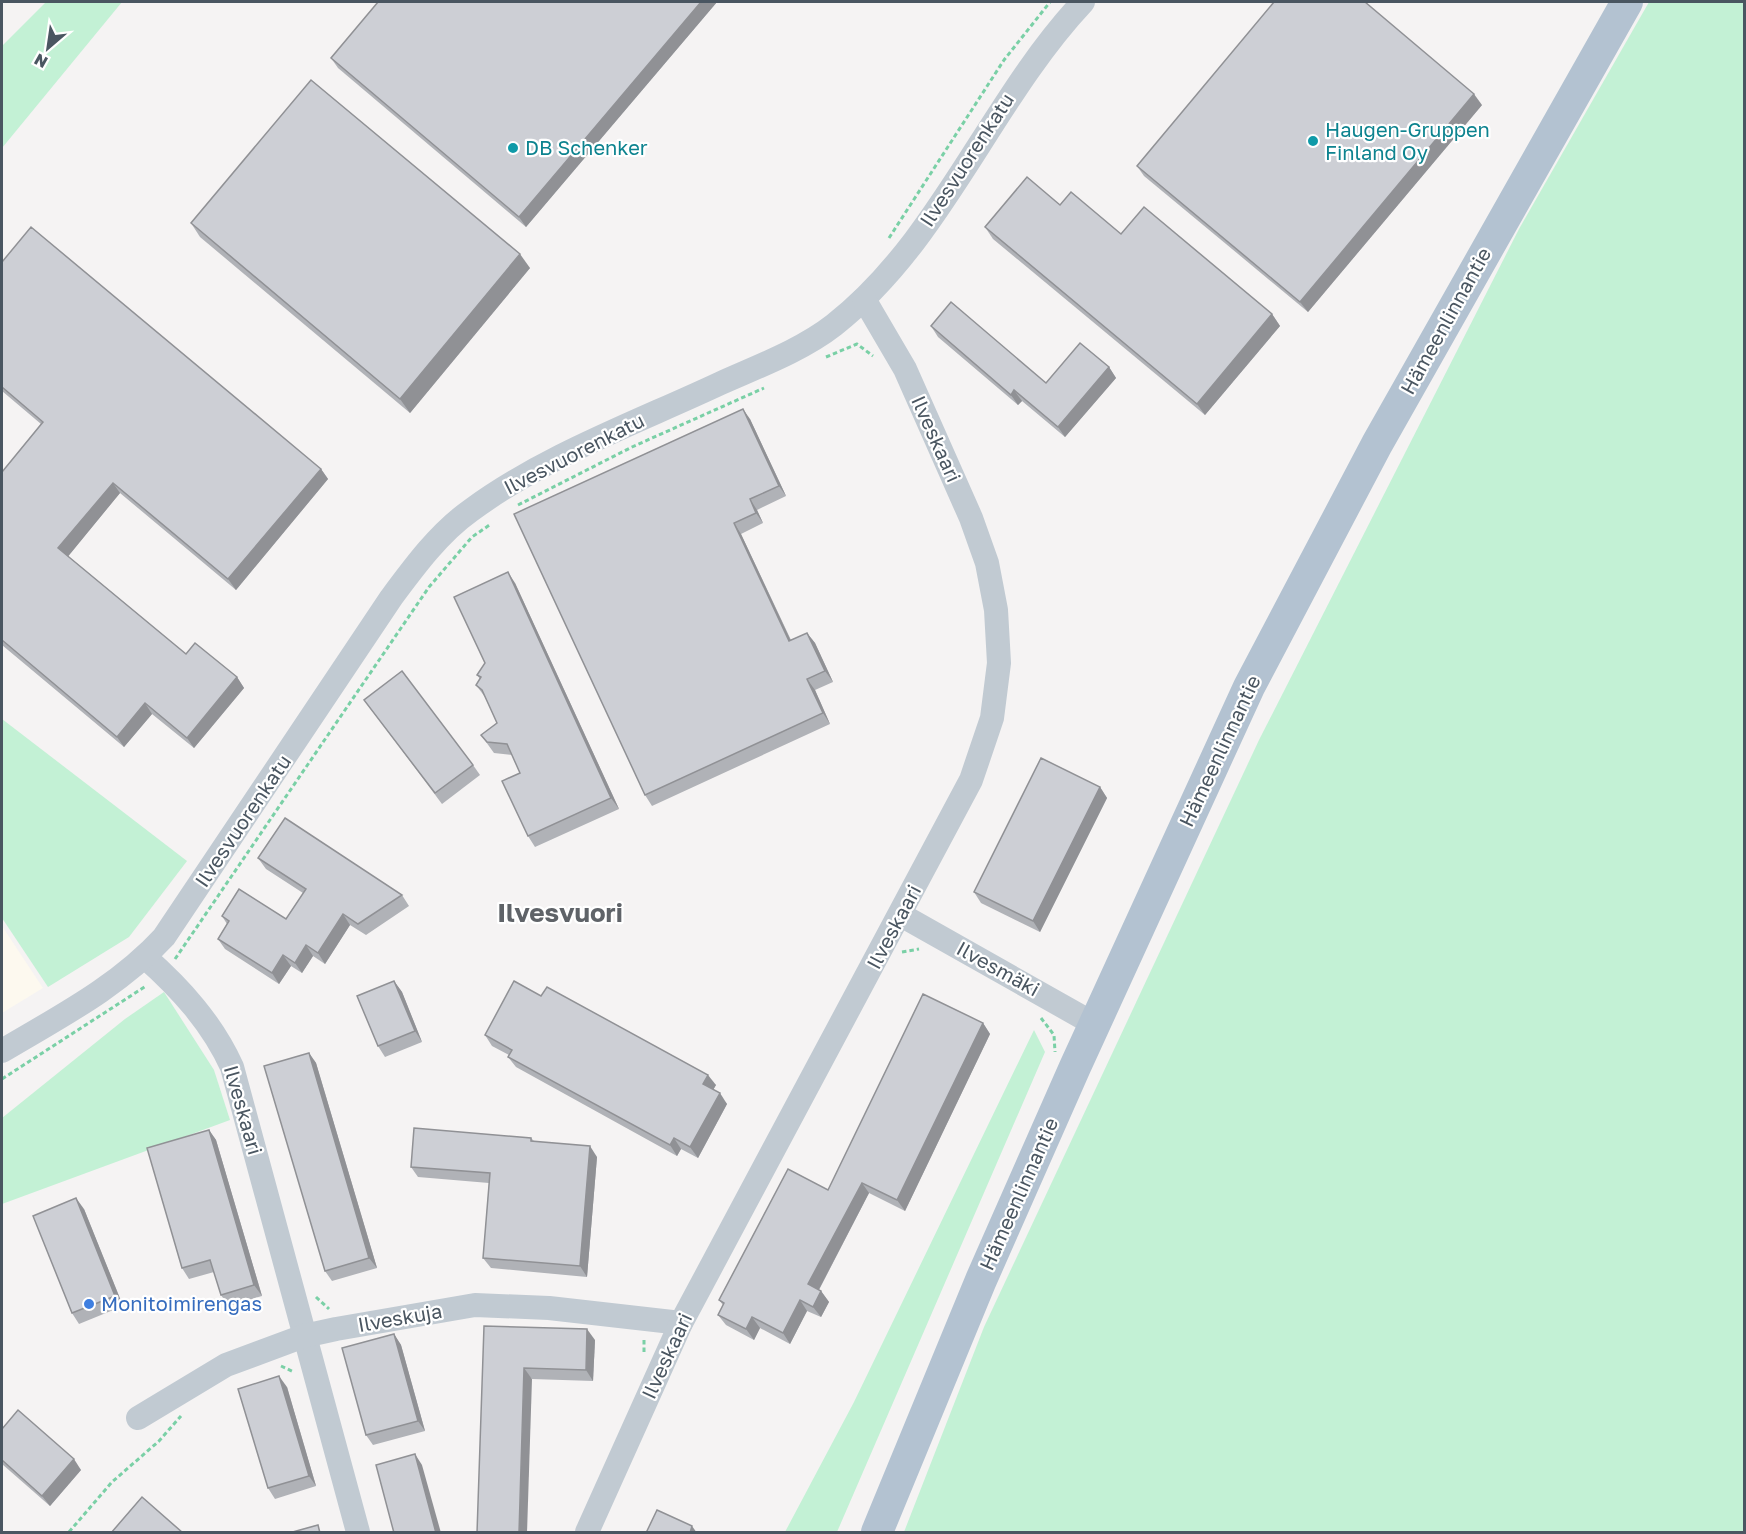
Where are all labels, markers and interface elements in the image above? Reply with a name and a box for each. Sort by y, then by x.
north arrow [18,18,78,78]
text: N [31,49,51,73]
street label: Ilvesvuorenkatu [914,88,1018,231]
place label: Haugen-Gruppen Finland Oy [1325,117,1490,164]
marker: Haugen-Gruppen Finland Oy [1306,134,1320,148]
place label: DB Schenker [525,135,648,159]
marker: DB Schenker [506,141,520,155]
street label: Hämeenlinnantie [1395,243,1495,398]
street label: Ilveskaari [907,392,967,486]
street label: Ilvesvuorenkatu [499,407,648,499]
street label: Hämeenlinnantie [1173,671,1265,830]
street label: Ilvesvuorenkatu [189,750,295,891]
street label: Ilveskaari [861,880,925,973]
district label: Ilvesvuori [497,897,623,928]
street label: Ilvesmäki [953,936,1044,1001]
street label: Ilveskaari [220,1062,268,1157]
street label: Hämeenlinnantie [974,1114,1062,1274]
place label: Monitoimirengas [101,1291,262,1315]
marker: Monitoimirengas [82,1297,96,1311]
street label: Ilveskuja [356,1298,444,1336]
street label: Ilveskaari [636,1309,696,1402]

